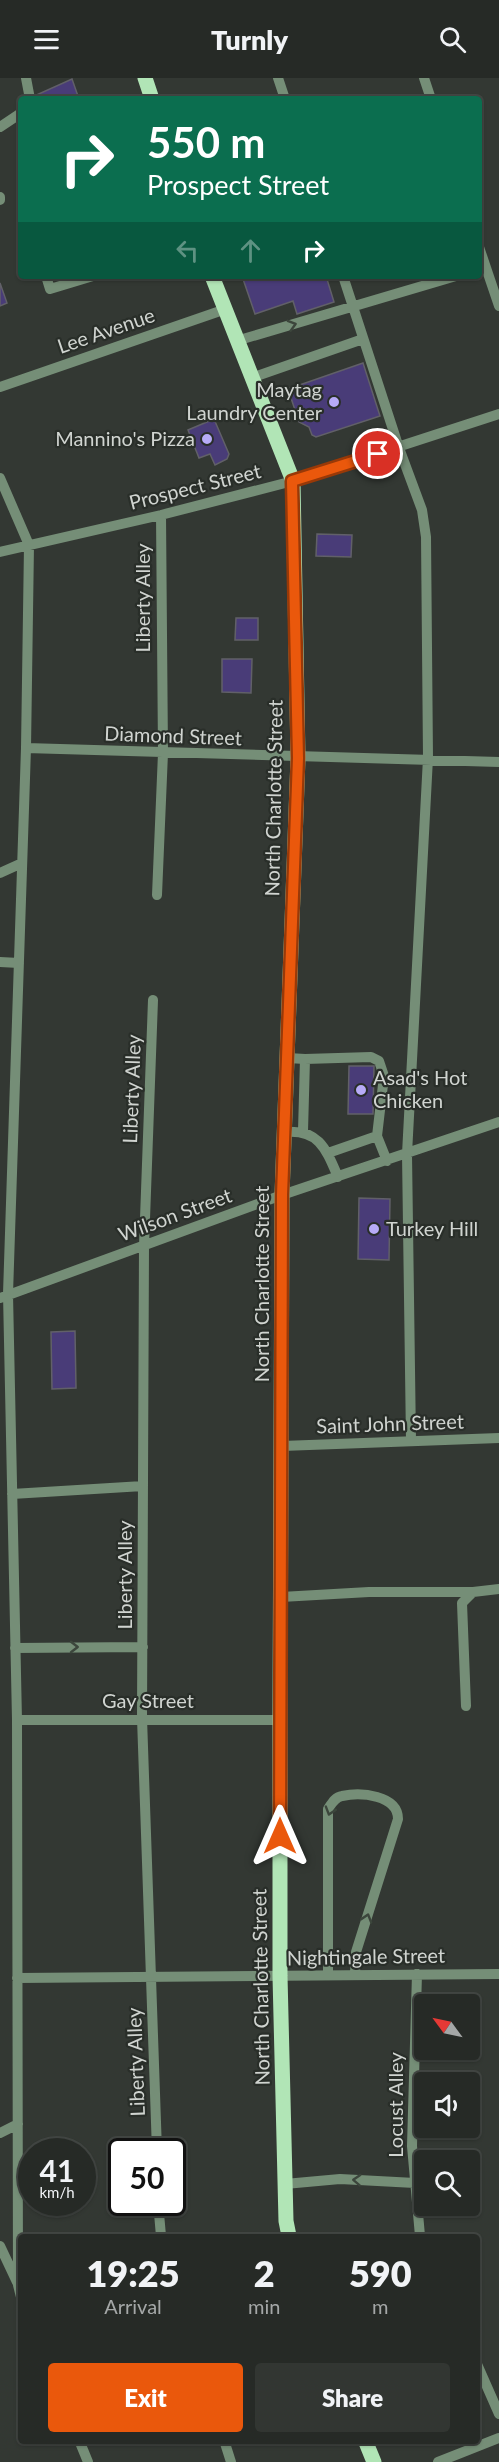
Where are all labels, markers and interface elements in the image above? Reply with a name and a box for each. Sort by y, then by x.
icon: menu [30,23,63,56]
text: Turnly [211,23,288,56]
icon: search [436,23,469,56]
text: 550 m [147,117,265,167]
icon: right [48,120,126,198]
text: Prospect Street [147,168,329,201]
icon: left [171,234,204,267]
icon: ahead [234,234,267,267]
icon: right [297,234,330,267]
street label: Lee Avenue [54,302,157,358]
one-way arrow [286,320,297,332]
place label: Maytag Laundry Center [186,377,323,424]
marker: Maytag Laundry Center [327,395,341,409]
place label: Mannino's Pizza [55,426,195,450]
pin [352,428,403,479]
marker: Mannino's Pizza [200,432,214,446]
icon: arrive [361,437,394,470]
street label: Prospect Street [126,458,263,514]
street label: Liberty Alley [130,543,154,653]
street label: North Charlotte Street [259,699,287,896]
street label: Diamond Street [104,721,242,749]
street label: Liberty Alley [117,1033,145,1144]
place label: Asad's Hot Chicken [373,1065,467,1112]
marker: Asad's Hot Chicken [354,1083,368,1097]
street label: Wilson Street [115,1182,235,1246]
street label: North Charlotte Street [249,1186,273,1382]
place label: Turkey Hill [386,1216,478,1240]
marker: Turkey Hill [367,1222,381,1236]
street label: Saint John Street [316,1408,464,1438]
street label: Liberty Alley [112,1520,136,1630]
one-way arrow [69,1641,78,1653]
street label: Gay Street [102,1688,194,1712]
position arrow [248,1804,312,1868]
one-way arrow [324,1806,337,1816]
street label: North Charlotte Street [246,1889,274,2086]
one-way arrow [360,1913,372,1924]
street label: Nightingale Street [287,1943,445,1969]
north arrow [414,1994,480,2060]
map controls [414,1994,480,2216]
street label: Liberty Alley [121,2006,149,2117]
street label: Locust Alley [383,2052,407,2158]
button: sound [414,2072,480,2138]
speed limit sign: 50 [108,2138,186,2216]
button: search [414,2150,480,2216]
text: 41 [40,2152,74,2188]
one-way arrow [352,2173,361,2186]
text: km/h [39,2183,75,2201]
text: 19:25 [86,2251,180,2295]
text: 2 [254,2251,275,2295]
text: 590 [349,2251,412,2295]
text: Arrival [104,2294,162,2318]
text: min [248,2294,280,2318]
text: m [372,2294,388,2318]
button: Exit [48,2363,243,2432]
button: Share [255,2363,450,2432]

